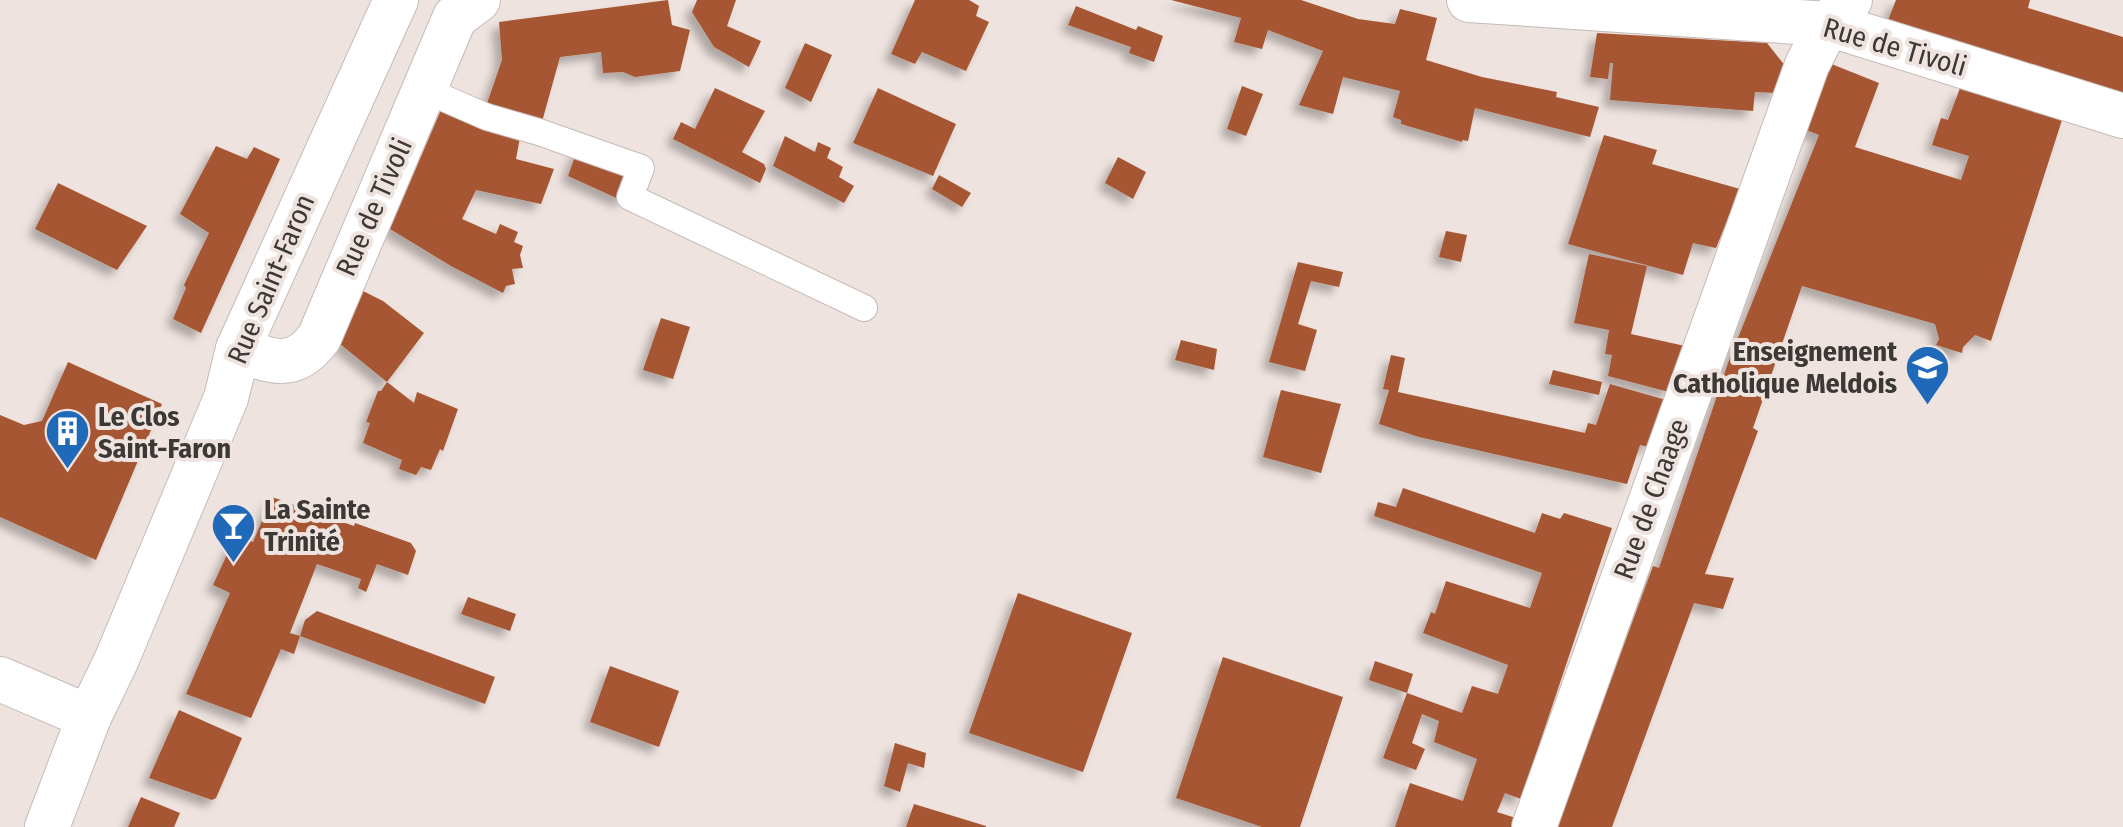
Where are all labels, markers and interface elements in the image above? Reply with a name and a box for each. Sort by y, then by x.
street label: Rue de Tivoli [1820,11,1970,83]
street label: Rue de Tivoli [329,133,419,281]
street label: Rue Saint-Faron [220,189,322,369]
place label: Enseignement Catholique Meldois [1673,335,1898,400]
school or university icon: Enseignement Catholique Meldois [1904,343,1952,406]
place label: Le Clos Saint-Faron [98,400,231,465]
building icon: Le Clos Saint-Faron [43,408,91,471]
street label: Rue de Chaage [1607,414,1695,584]
place label: La Sainte Trinité [264,493,371,558]
bar icon: La Sainte Trinité [209,501,257,564]

